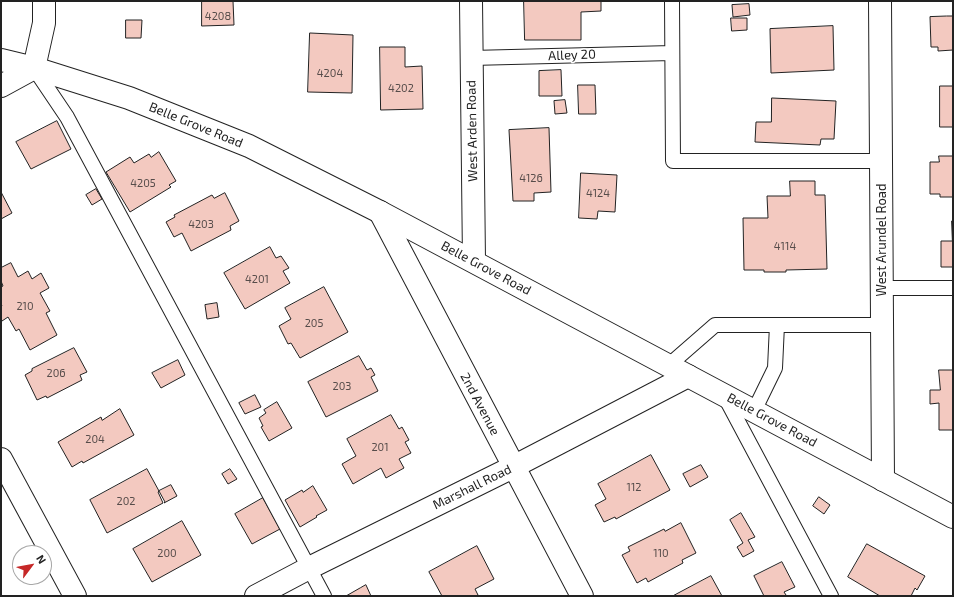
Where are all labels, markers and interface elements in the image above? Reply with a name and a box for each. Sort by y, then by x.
house number: 4208 [205,9,231,23]
street label: Alley 20 [548,46,596,64]
house number: 4204 [317,66,343,80]
street label: West Arden Road [463,80,481,182]
house number: 4202 [388,81,414,95]
street label: Belle Grove Road [147,99,245,151]
house number: 4126 [519,171,543,185]
house number: 4205 [130,176,156,190]
street label: West Arundel Road [874,184,890,296]
house number: 4124 [586,186,610,200]
house number: 4203 [188,217,214,231]
street label: Belle Grove Road [438,238,534,298]
house number: 4114 [774,239,796,253]
house number: 4201 [245,272,269,286]
house number: 210 [16,299,34,313]
house number: 205 [305,316,323,330]
house number: 206 [46,366,66,380]
street label: 2nd Avenue [457,370,503,438]
house number: 203 [333,379,351,393]
street label: Belle Grove Road [724,390,820,450]
house number: 204 [85,432,105,446]
house number: 201 [371,440,389,454]
street label: Marshall Road [430,461,514,513]
house number: 112 [627,480,641,494]
house number: 202 [117,494,135,508]
north arrow [12,545,52,585]
house number: 200 [157,546,177,560]
house number: 110 [653,546,669,560]
text: N [34,552,49,566]

